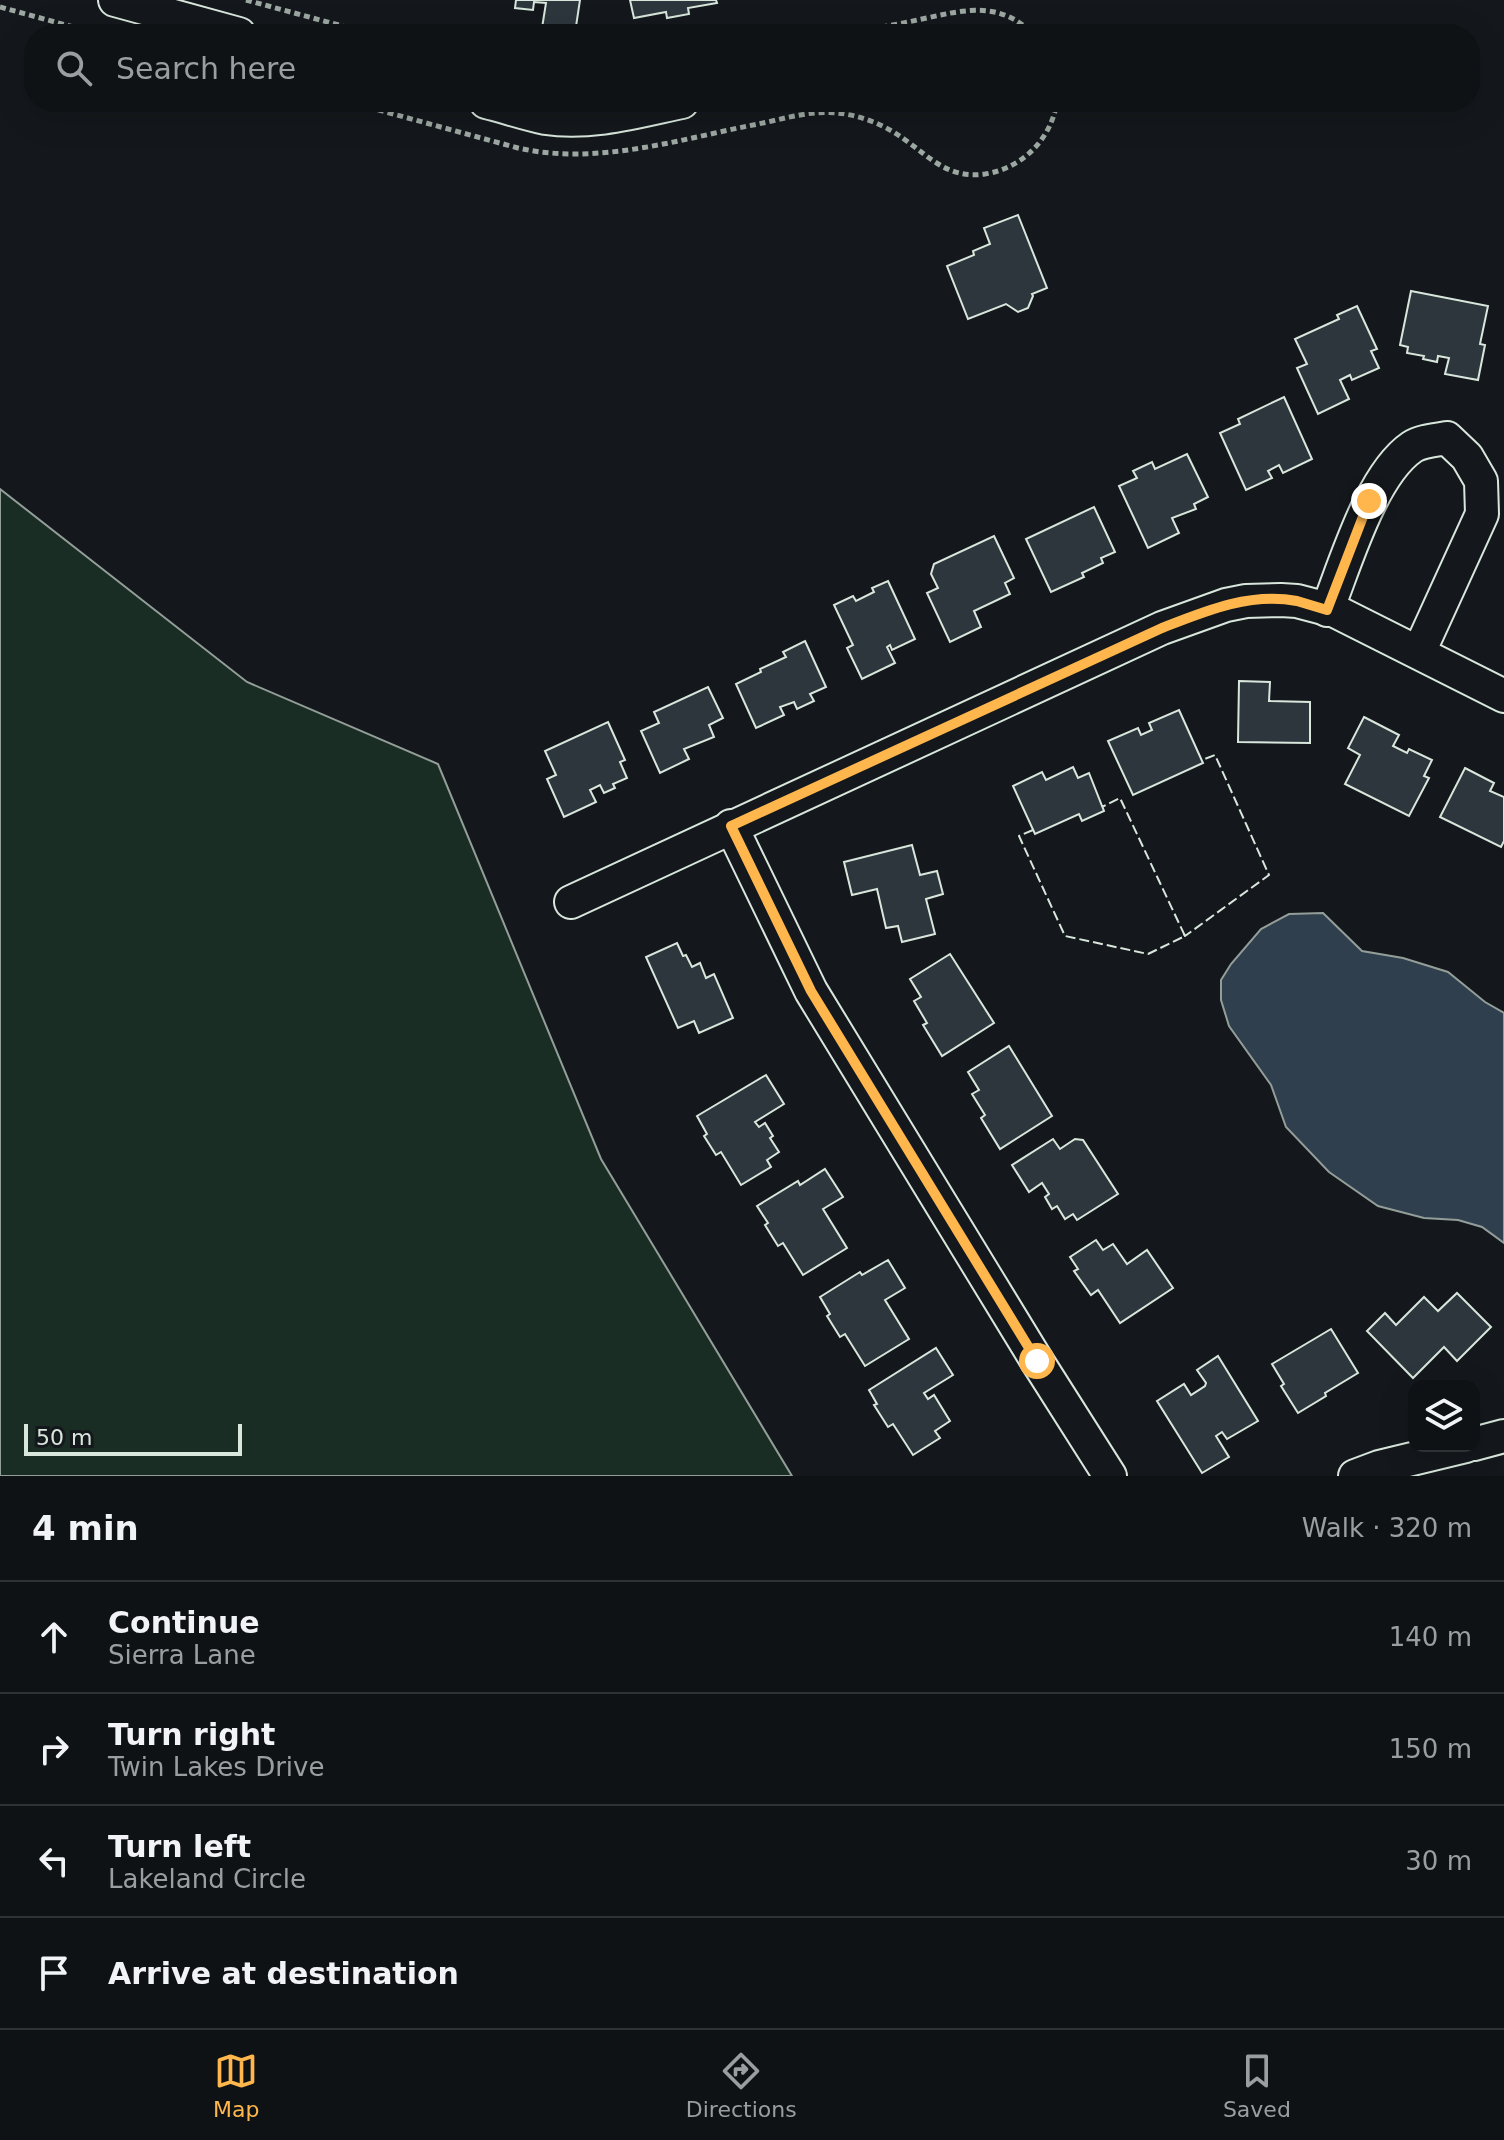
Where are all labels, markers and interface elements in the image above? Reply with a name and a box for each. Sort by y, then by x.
search box [24,24,1480,112]
icon: search [52,46,96,90]
text: Search here [116,51,296,86]
route end [1351,483,1387,519]
route start [1019,1343,1055,1379]
map controls [1408,1380,1480,1452]
button: layers [1408,1380,1480,1452]
scale bar [24,1420,242,1456]
text: 50 m [36,1425,92,1450]
text: 4 min [32,1508,139,1548]
text: Walk · 320 m [1302,1513,1472,1543]
text: Continue [108,1605,260,1640]
icon: ahead [32,1615,76,1659]
text: 140 m [1389,1622,1472,1652]
text: Sierra Lane [108,1640,256,1670]
text: Turn right [108,1717,275,1752]
icon: right [32,1727,76,1771]
text: 150 m [1389,1734,1472,1764]
text: Twin Lakes Drive [108,1752,324,1782]
text: Turn left [108,1829,251,1864]
icon: left [32,1839,76,1883]
text: 30 m [1405,1846,1472,1876]
text: Lakeland Circle [108,1864,306,1894]
icon: arrive [32,1951,76,1995]
text: Arrive at destination [108,1956,459,1991]
tab: Map [213,2049,260,2122]
tab: Directions [686,2049,797,2122]
tab: Saved [1223,2049,1291,2122]

